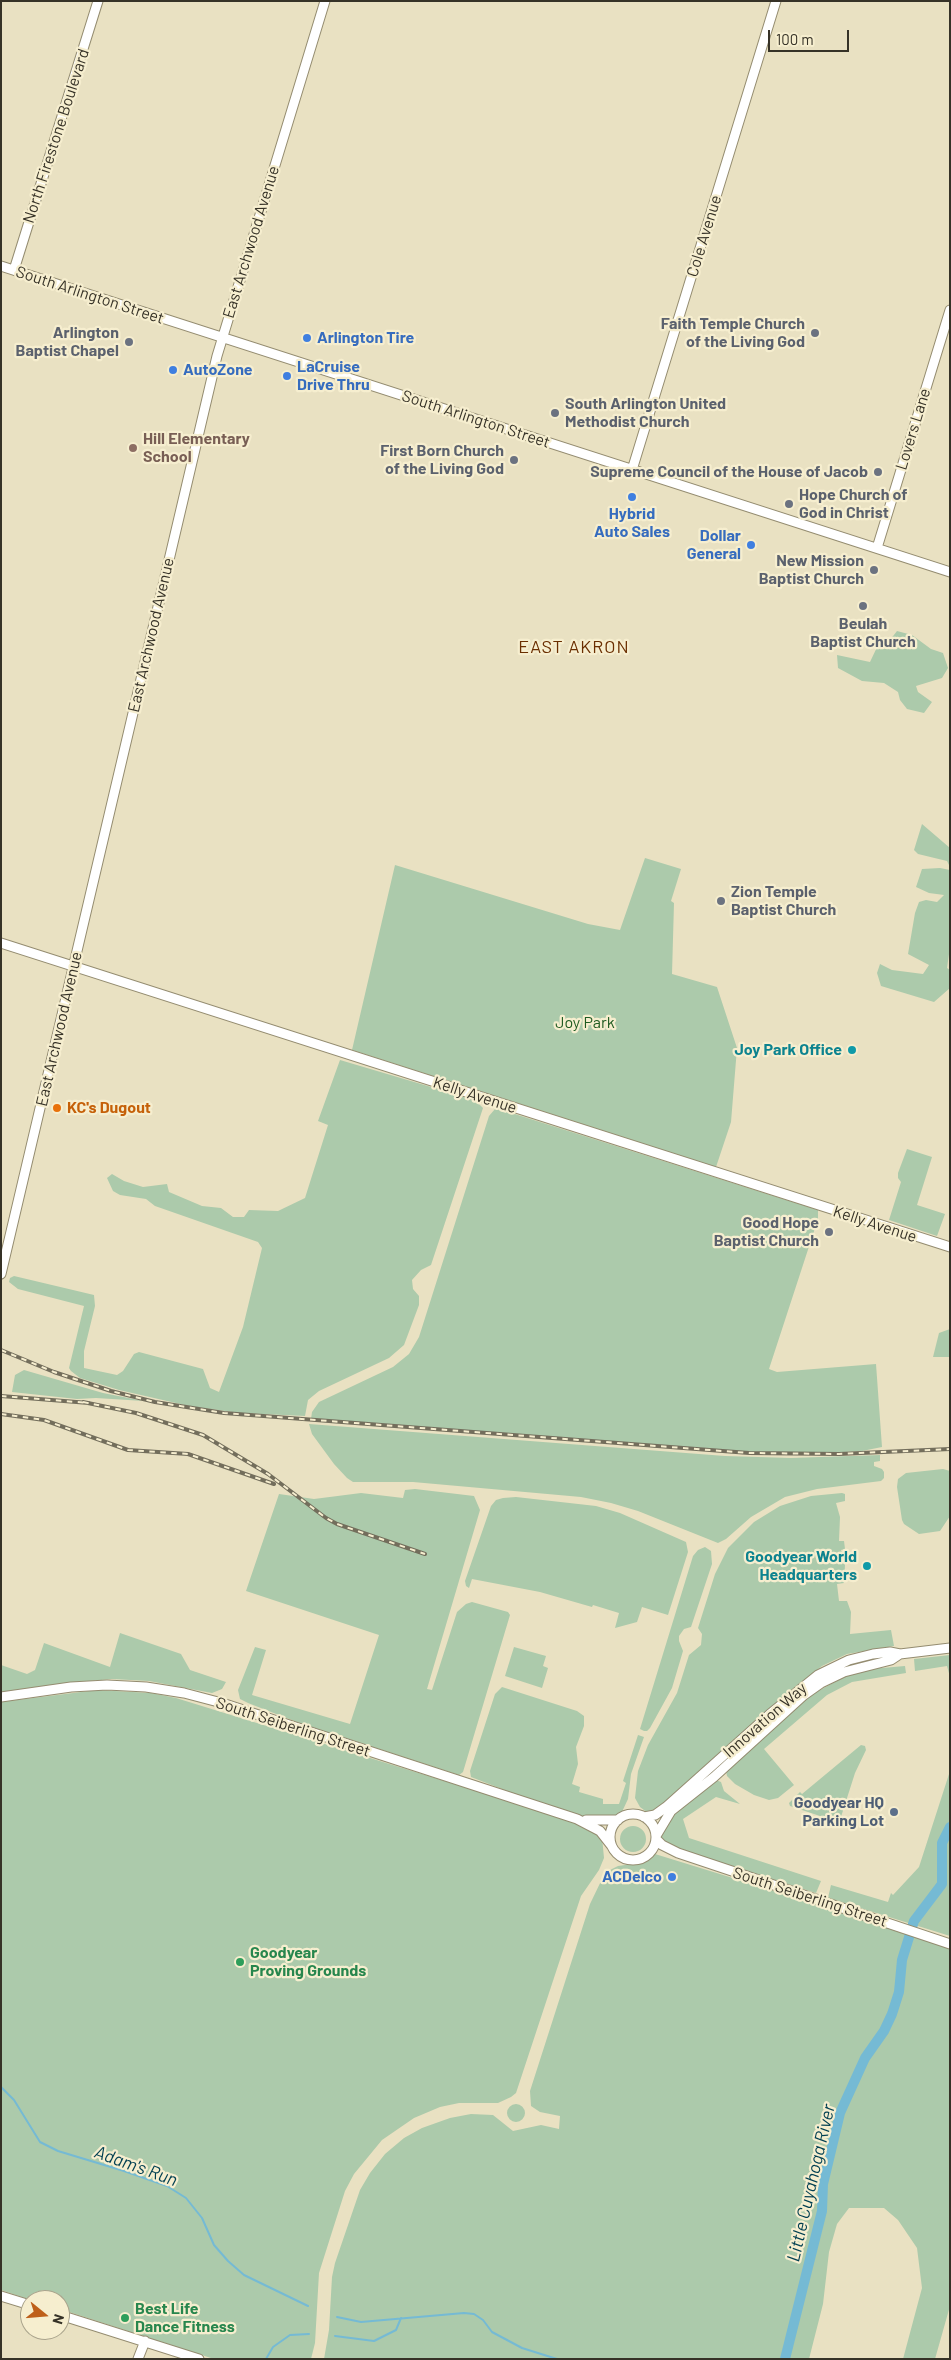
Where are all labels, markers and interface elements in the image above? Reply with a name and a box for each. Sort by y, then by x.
scale bar [771,20,852,52]
text: 100 m [776,30,814,48]
street label: North Firestone Boulevard [19,46,93,226]
street label: East Archwood Avenue [219,163,283,321]
street label: Cole Avenue [682,193,726,279]
street label: South Arlington Street [14,262,166,328]
place label: Faith Temple Church of the Living God [661,314,805,352]
place label: Arlington Baptist Chapel [16,323,119,361]
marker: Faith Temple Church of the Living God [809,327,821,339]
place label: Arlington Tire [317,328,414,348]
marker: Arlington Tire [301,332,313,344]
marker: Arlington Baptist Chapel [123,336,135,348]
place label: LaCruise Drive Thru [297,357,370,395]
place label: AutoZone [183,360,253,380]
marker: AutoZone [167,364,179,376]
marker: LaCruise Drive Thru [281,370,293,382]
street label: South Arlington Street [400,386,552,452]
street label: Lovers Lane [891,386,935,472]
place label: South Arlington United Methodist Church [565,394,726,432]
marker: South Arlington United Methodist Church [549,407,561,419]
place label: Hill Elementary School [143,429,250,467]
place label: First Born Church of the Living God [380,441,504,479]
marker: Hill Elementary School [127,442,139,454]
marker: First Born Church of the Living God [508,454,520,466]
place label: Supreme Council of the House of Jacob [590,462,868,482]
marker: Supreme Council of the House of Jacob [872,466,884,478]
place label: Hope Church of God in Christ [799,485,907,523]
marker: Hybrid Auto Sales [626,491,638,503]
marker: Hope Church of God in Christ [783,498,795,510]
place label: Hybrid Auto Sales [594,504,670,542]
place label: Dollar General [687,526,741,564]
marker: Dollar General [745,539,757,551]
place label: New Mission Baptist Church [759,551,864,589]
street label: East Archwood Avenue [124,556,178,714]
marker: New Mission Baptist Church [868,564,880,576]
marker: Beulah Baptist Church [857,600,869,612]
place label: Beulah Baptist Church [810,614,916,652]
district label: EAST AKRON [517,636,631,658]
place label: Zion Temple Baptist Church [731,882,836,920]
marker: Zion Temple Baptist Church [715,895,727,907]
street label: East Archwood Avenue [32,950,86,1108]
park label: Joy Park [555,1013,615,1033]
place label: Joy Park Office [734,1040,842,1060]
marker: Joy Park Office [846,1044,858,1056]
street label: Kelly Avenue [431,1072,519,1118]
place label: KC's Dugout [67,1098,151,1118]
marker: KC's Dugout [51,1102,63,1114]
street label: Kelly Avenue [831,1201,919,1247]
place label: Good Hope Baptist Church [714,1213,819,1251]
marker: Good Hope Baptist Church [823,1226,835,1238]
place label: Goodyear World Headquarters [745,1547,857,1585]
marker: Goodyear World Headquarters [861,1560,873,1572]
street label: Innovation Way [719,1679,811,1761]
street label: South Seiberling Street [213,1693,373,1761]
place label: Goodyear HQ Parking Lot [794,1793,884,1831]
marker: Goodyear HQ Parking Lot [888,1806,900,1818]
street label: South Seiberling Street [730,1863,890,1931]
place label: ACDelco [602,1867,662,1887]
marker: ACDelco [666,1871,678,1883]
place label: Goodyear Proving Grounds [250,1943,366,1981]
marker: Goodyear Proving Grounds [234,1956,246,1968]
water label: Little Cuyahoga River [782,2102,840,2264]
water label: Adam's Run [92,2141,180,2191]
north arrow [20,2290,70,2340]
place label: Best Life Dance Fitness [135,2299,235,2337]
text: N [49,2312,68,2326]
marker: Best Life Dance Fitness [119,2312,131,2324]

